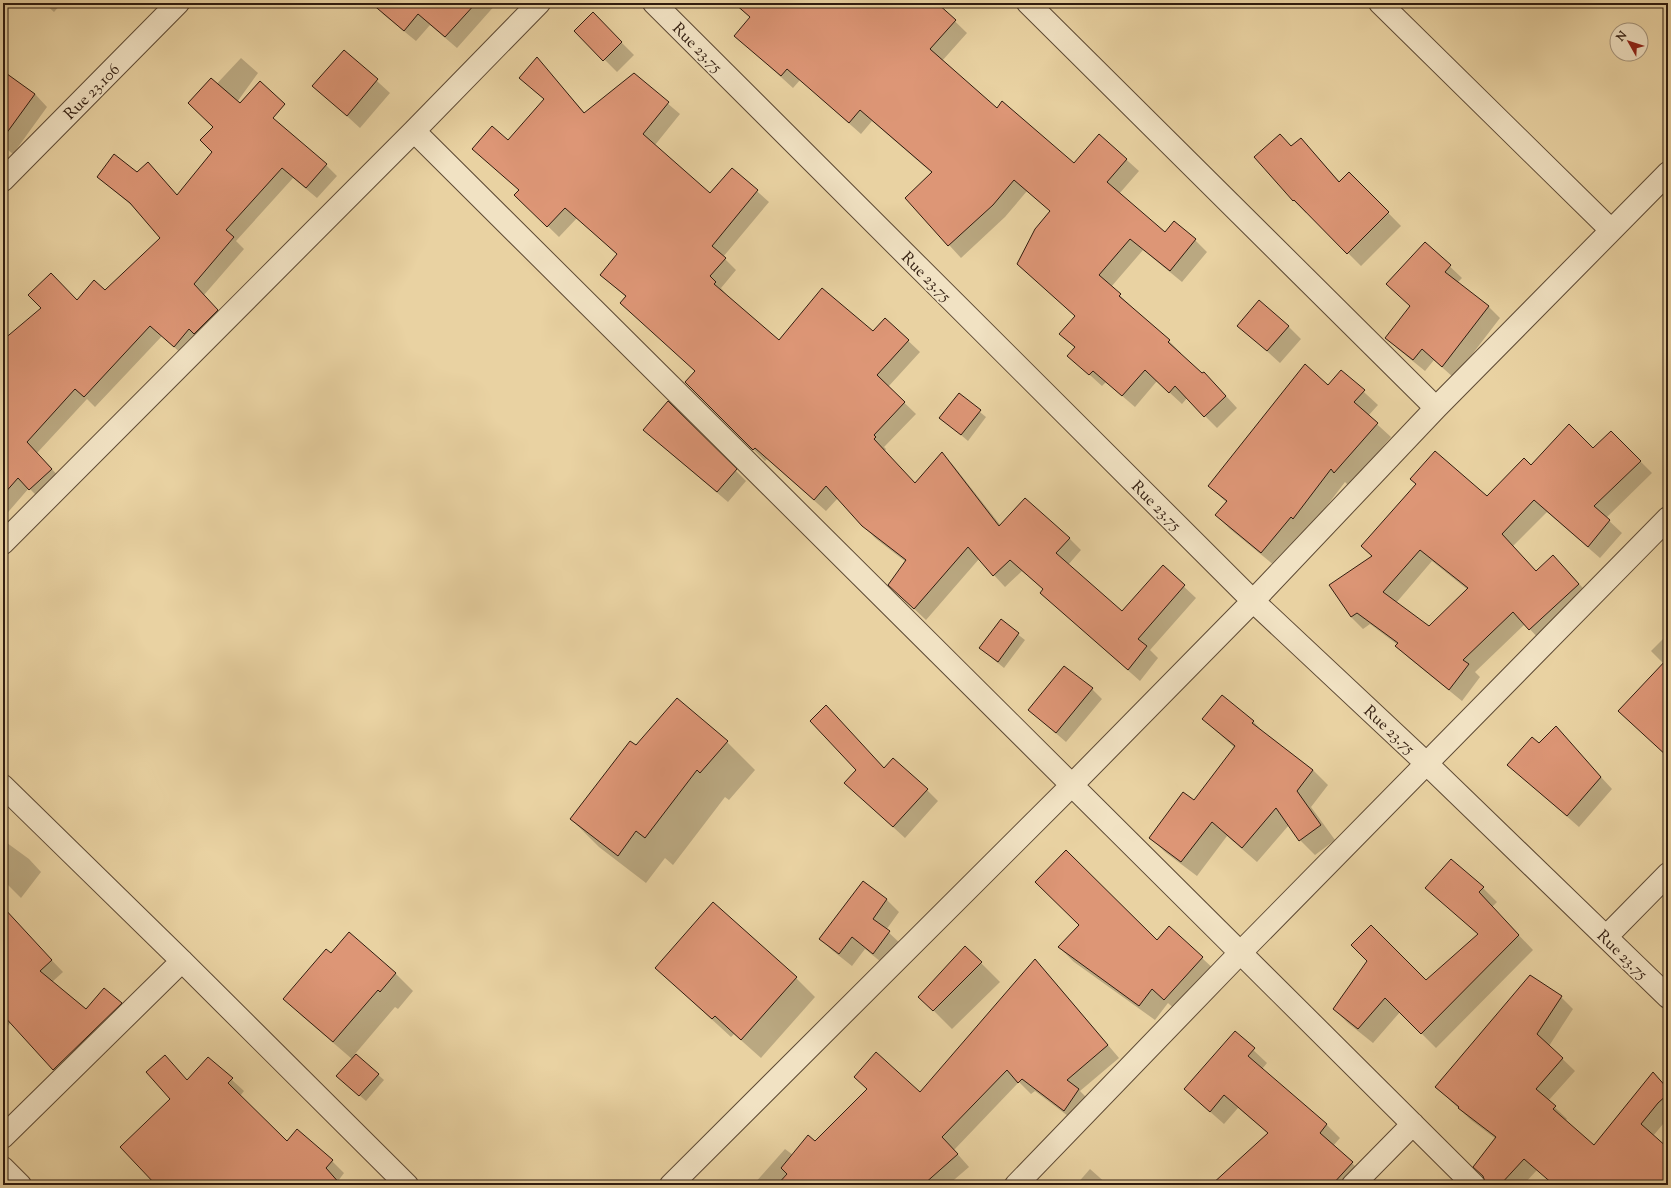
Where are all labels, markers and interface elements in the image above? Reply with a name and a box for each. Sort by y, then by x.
street label: Rue 23.75 [666,19,727,79]
north arrow [1609,22,1649,62]
text: N [1612,28,1631,46]
street label: Rue 23.106 [60,60,126,126]
street label: Rue 23.75 [895,248,956,308]
street label: Rue 23.75 [1125,477,1186,537]
street label: Rue 23.75 [1358,701,1419,761]
street label: Rue 23.75 [1591,926,1652,986]

